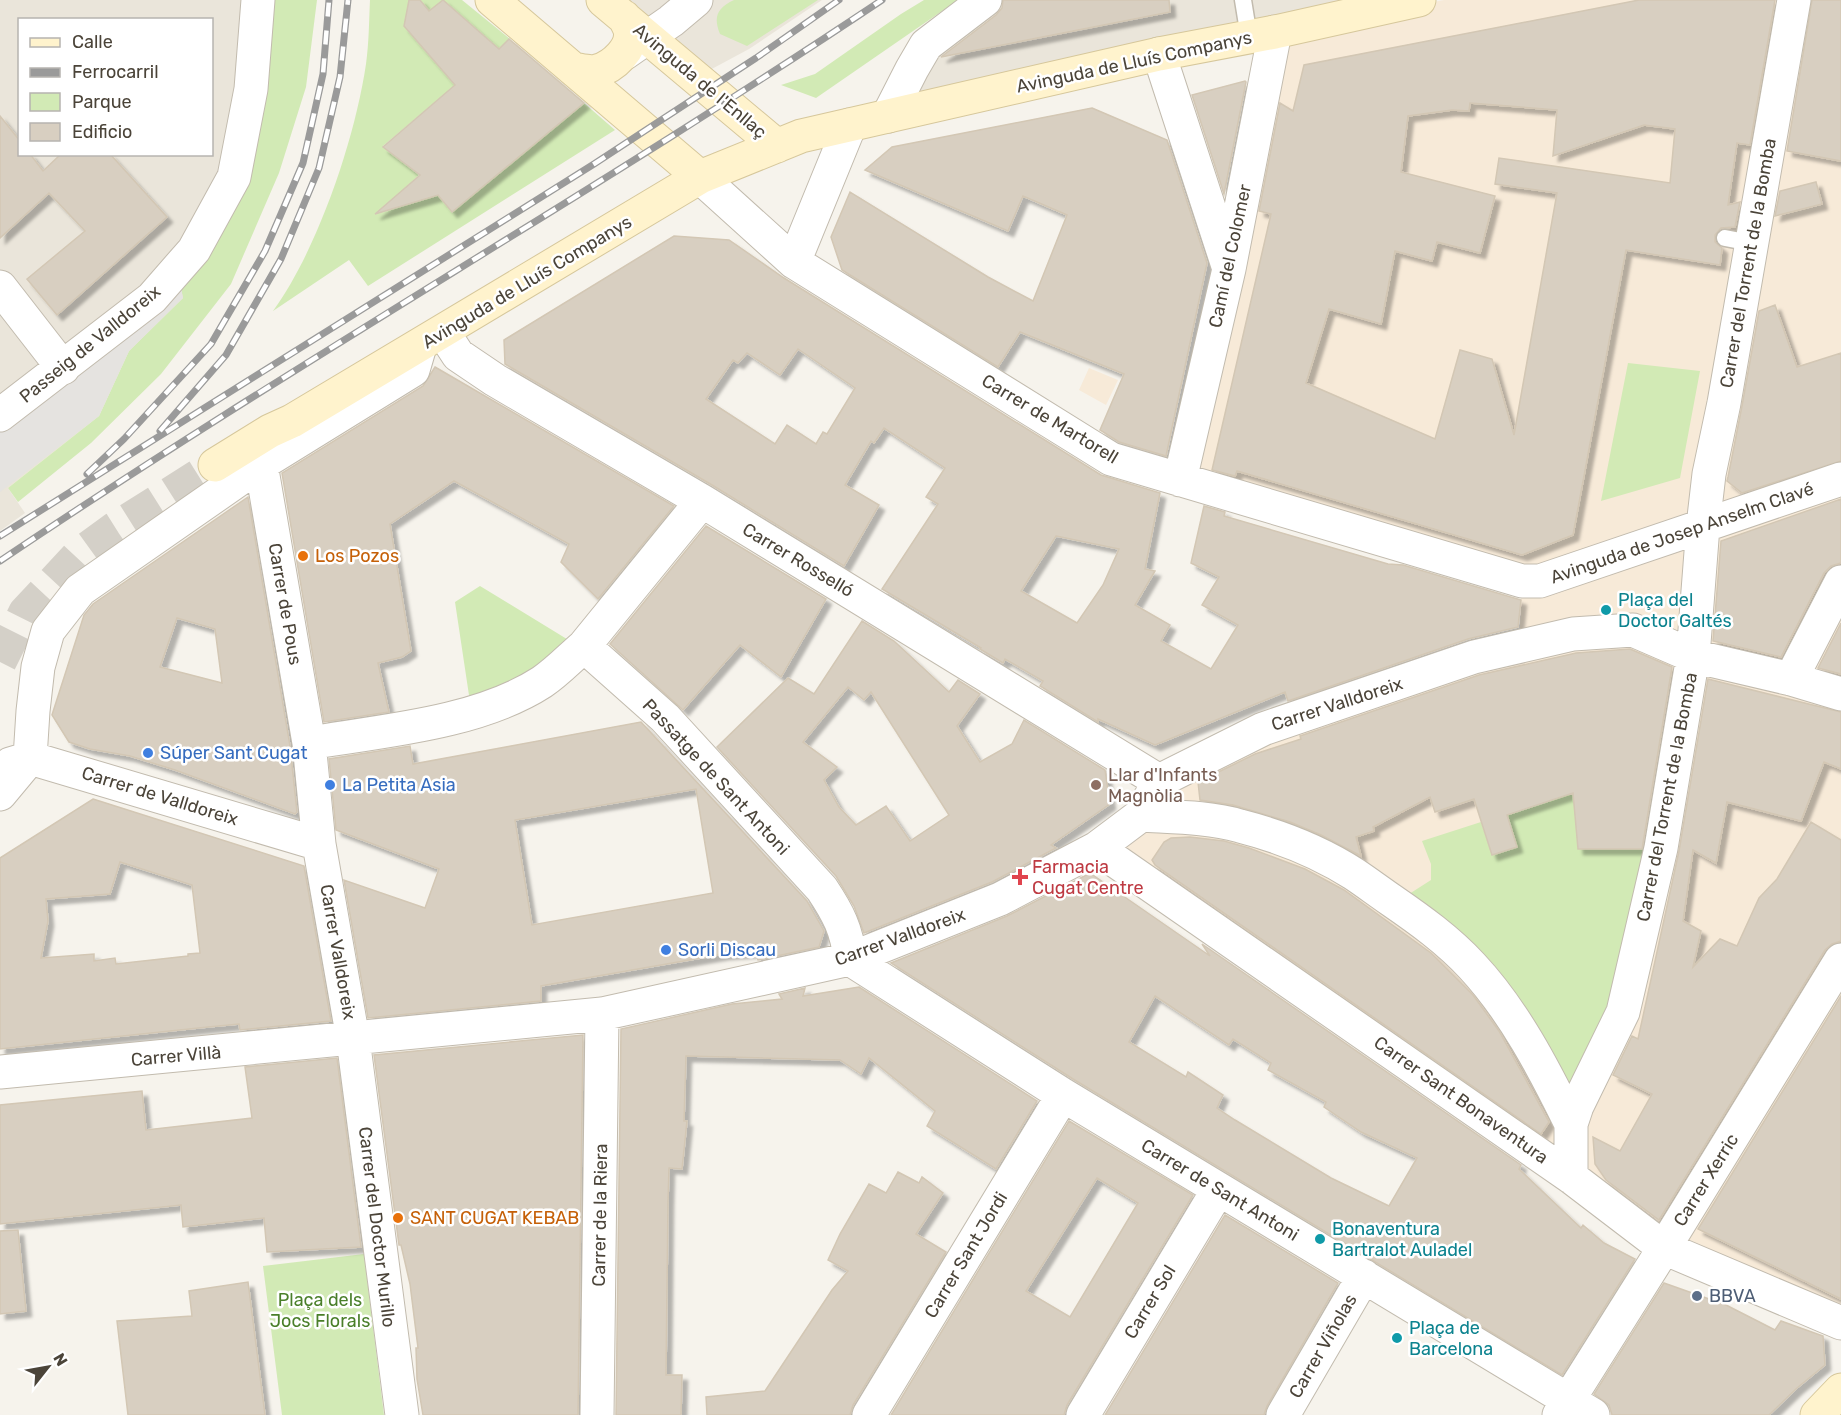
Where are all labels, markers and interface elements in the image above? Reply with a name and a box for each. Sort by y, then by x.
legend [18,18,213,156]
street label: Avinguda de l'Enllaç [629,19,771,143]
street label: Avinguda de Lluís Companys [1014,26,1254,98]
text: Calle [72,31,113,53]
text: Ferrocarril [72,61,159,83]
text: Parque [72,91,132,113]
text: Edificio [72,121,132,143]
street label: Carrer del Torrent de la Bomba [1715,136,1781,390]
street label: Camí del Colomer [1204,182,1256,330]
street label: Avinguda de Lluís Companys [418,211,636,353]
street label: Passeig de Valldoreix [15,280,165,408]
street label: Carrer de Martorell [978,370,1122,468]
street label: Avinguda de Josep Anselm Clavé [1547,477,1817,589]
street label: Carrer Rosselló [738,518,858,602]
street label: Carrer de Pous [263,541,307,667]
place label: Los Pozos [315,545,399,567]
marker: Los Pozos [296,549,310,563]
place label: Plaça del Doctor Galtés [1618,589,1732,632]
marker: Plaça del Doctor Galtés [1599,603,1613,617]
street label: Carrer del Torrent de la Bomba [1632,671,1702,923]
street label: Carrer Valldoreix [1268,672,1406,736]
street label: Passatge de Sant Antoni [638,694,794,860]
place label: Súper Sant Cugat [160,742,308,764]
marker: Súper Sant Cugat [141,746,155,760]
street label: Carrer de Valldoreix [79,762,241,830]
place label: Llar d'Infants Magnòlia [1108,764,1217,807]
place label: La Petita Asia [342,774,456,796]
marker: La Petita Asia [323,778,337,792]
marker: Llar d'Infants Magnòlia [1089,778,1103,792]
place label: Farmacia Cugat Centre [1032,856,1144,899]
marker: Farmacia Cugat Centre [1013,870,1027,884]
street label: Carrer Valldoreix [315,883,361,1022]
street label: Carrer Valldoreix [832,903,968,971]
place label: Sorli Discau [678,939,776,961]
marker: Sorli Discau [659,943,673,957]
street label: Carrer Sant Bonaventura [1370,1031,1552,1169]
street label: Carrer Villà [130,1041,222,1071]
street label: Carrer del Doctor Murillo [354,1125,400,1329]
street label: Carrer Xerric [1669,1129,1743,1231]
street label: Carrer de Sant Antoni [1137,1134,1303,1246]
street label: Carrer de la Riera [588,1143,612,1287]
street label: Carrer Sant Jordi [920,1188,1012,1322]
place label: SANT CUGAT KEBAB [410,1207,579,1229]
marker: SANT CUGAT KEBAB [391,1211,405,1225]
place label: Bonaventura Bartralot Auladel [1332,1218,1472,1261]
marker: Bonaventura Bartralot Auladel [1313,1232,1327,1246]
street label: Carrer Sol [1119,1261,1181,1343]
place label: BBVA [1709,1285,1756,1307]
park label: Plaça dels Jocs Florals [270,1289,370,1332]
marker: BBVA [1690,1289,1704,1303]
street label: Carrer Viñolas [1284,1290,1362,1402]
place label: Plaça de Barcelona [1409,1317,1493,1360]
marker: Plaça de Barcelona [1390,1331,1404,1345]
north arrow [18,1337,78,1397]
text: N [49,1350,72,1369]

